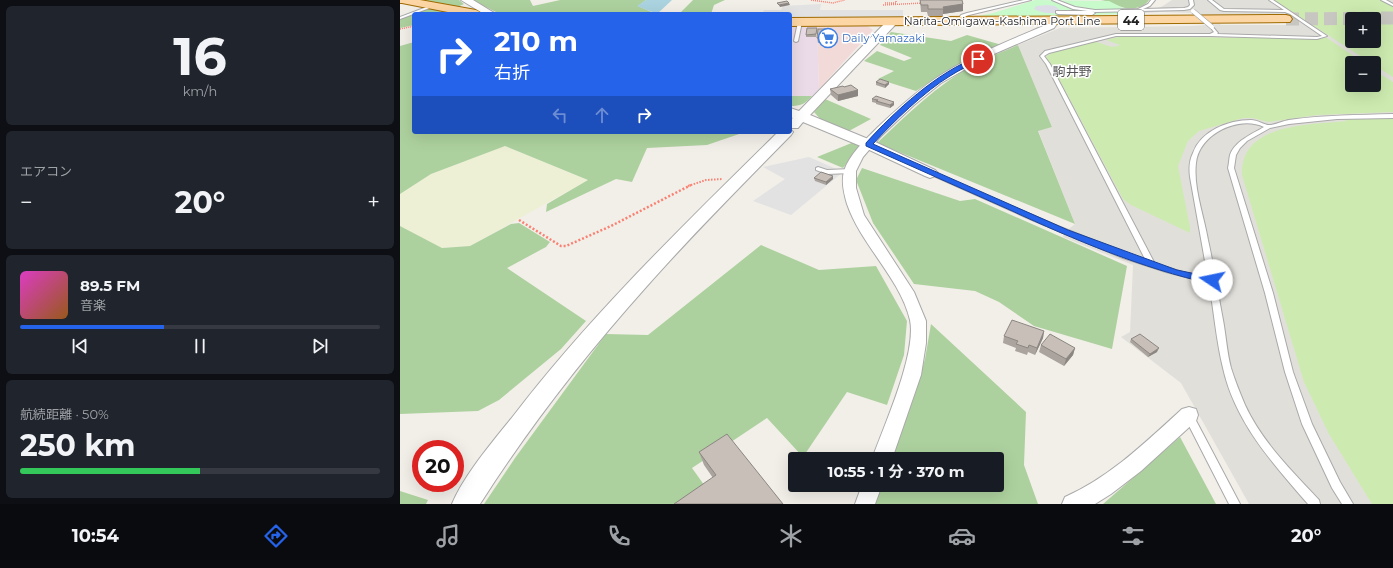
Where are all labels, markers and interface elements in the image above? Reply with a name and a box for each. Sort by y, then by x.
road number: 44 [1118,10,1144,30]
map controls [1345,12,1381,92]
button: + [1345,12,1381,48]
street label: Narita-Omigawa-Kashima Port Line [904,14,1101,28]
text: 210 m [494,24,578,58]
text: 16 [173,25,227,88]
supermarket icon: Daily Yamazaki [817,27,839,49]
icon: right [428,28,480,80]
place label: Daily Yamazaki [842,31,925,45]
pin [961,42,995,76]
icon: arrive [967,48,989,70]
button: − [1345,56,1381,92]
text: 右折 [494,62,530,84]
district label: 駒井野 [1052,63,1092,79]
text: km/h [183,83,217,99]
icon: left [549,104,571,126]
icon: ahead [591,104,613,126]
icon: right [633,104,655,126]
text: エアコン [20,163,72,179]
text: 20° [175,184,225,221]
text: − [20,189,33,216]
text: + [367,189,380,216]
position arrow [1191,259,1233,301]
text: 89.5 FM [80,276,140,295]
text: 音楽 [80,297,106,313]
icon: previous [69,335,91,357]
icon: pause [189,335,211,357]
icon: next [309,335,331,357]
text: 航続距離 · 50% [20,406,109,422]
text: 250 km [20,427,135,464]
speed limit sign: 20 [412,440,464,492]
text: 10:55 · 1 分 · 370 m [828,462,964,481]
icon: directions [262,522,290,550]
icon: music [434,522,462,550]
icon: phone [605,522,633,550]
icon: climate [777,522,805,550]
icon: car [948,522,976,550]
icon: filters [1119,522,1147,550]
text: 10:54 [72,525,119,547]
text: 20° [1291,525,1321,547]

